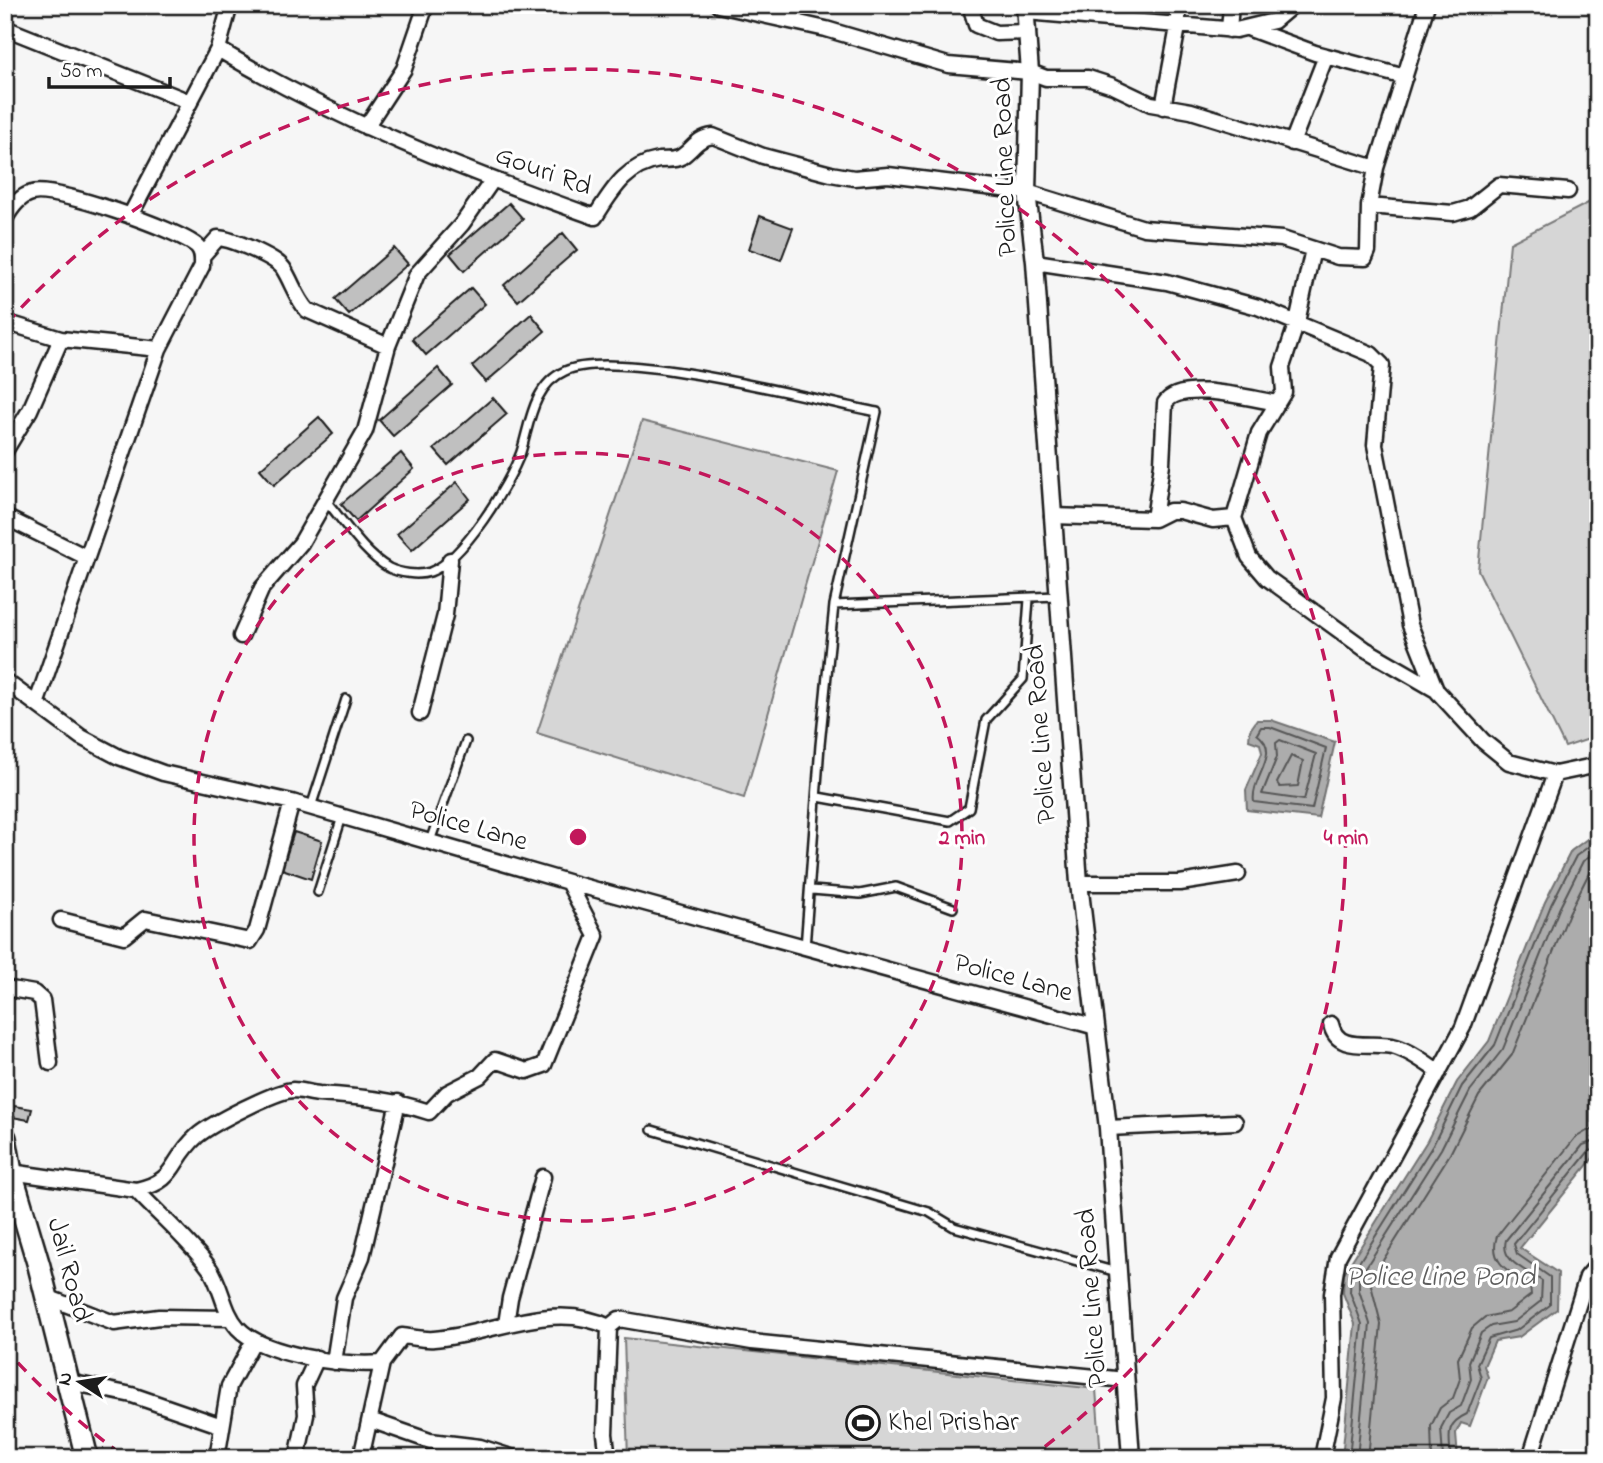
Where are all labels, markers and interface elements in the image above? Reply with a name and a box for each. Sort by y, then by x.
scale bar [49,46,170,90]
text: 50 m [60,57,103,87]
street label: Police Line Road [982,76,1030,257]
street label: Gouri Rd [489,136,597,208]
street label: Police Line Road [1015,643,1069,825]
street label: Police Lane [404,791,533,864]
text: 2 min [938,824,985,854]
text: 4 min [1324,824,1368,854]
centre of rings [566,825,590,849]
street label: Police Lane [949,943,1078,1015]
street label: Police Line Road [1066,1207,1120,1389]
street label: Jail Road [34,1213,102,1327]
water label: Police Line Pond [1345,1256,1536,1300]
north arrow [46,1348,116,1418]
text: N [51,1370,80,1388]
place label: Khel Prishar [888,1403,1019,1444]
sports icon: Khel Prishar [844,1404,882,1442]

